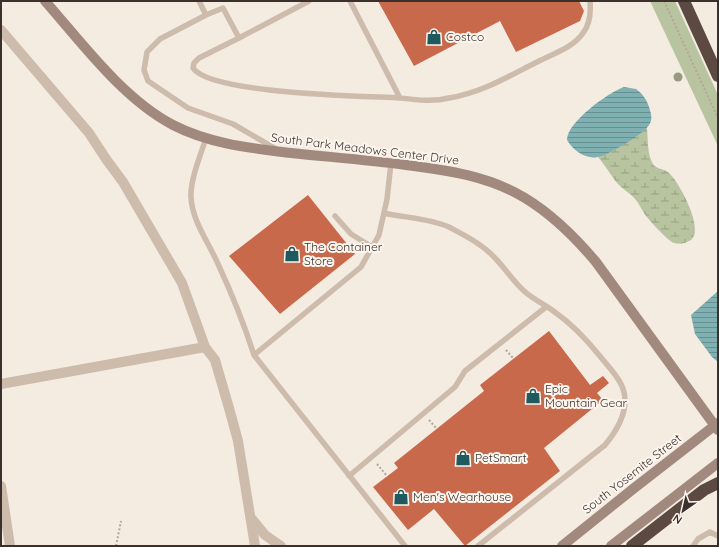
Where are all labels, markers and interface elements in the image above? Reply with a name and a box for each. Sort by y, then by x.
shop icon: Costco [425,28,443,46]
place label: Costco [446,29,484,44]
street label: South Park Meadows Center Drive [270,130,460,168]
place label: The Container Store [304,239,383,268]
shop icon: The Container Store [283,245,301,263]
place label: Epic Mountain Gear [545,381,627,410]
shop icon: Epic Mountain Gear [524,387,542,405]
street label: South Yosemite Street [579,430,684,517]
shop icon: PetSmart [454,449,472,467]
place label: PetSmart [475,450,527,465]
shop icon: Men's Wearhouse [392,488,410,506]
place label: Men's Wearhouse [413,489,512,504]
north arrow [663,491,703,531]
text: N [670,511,685,527]

